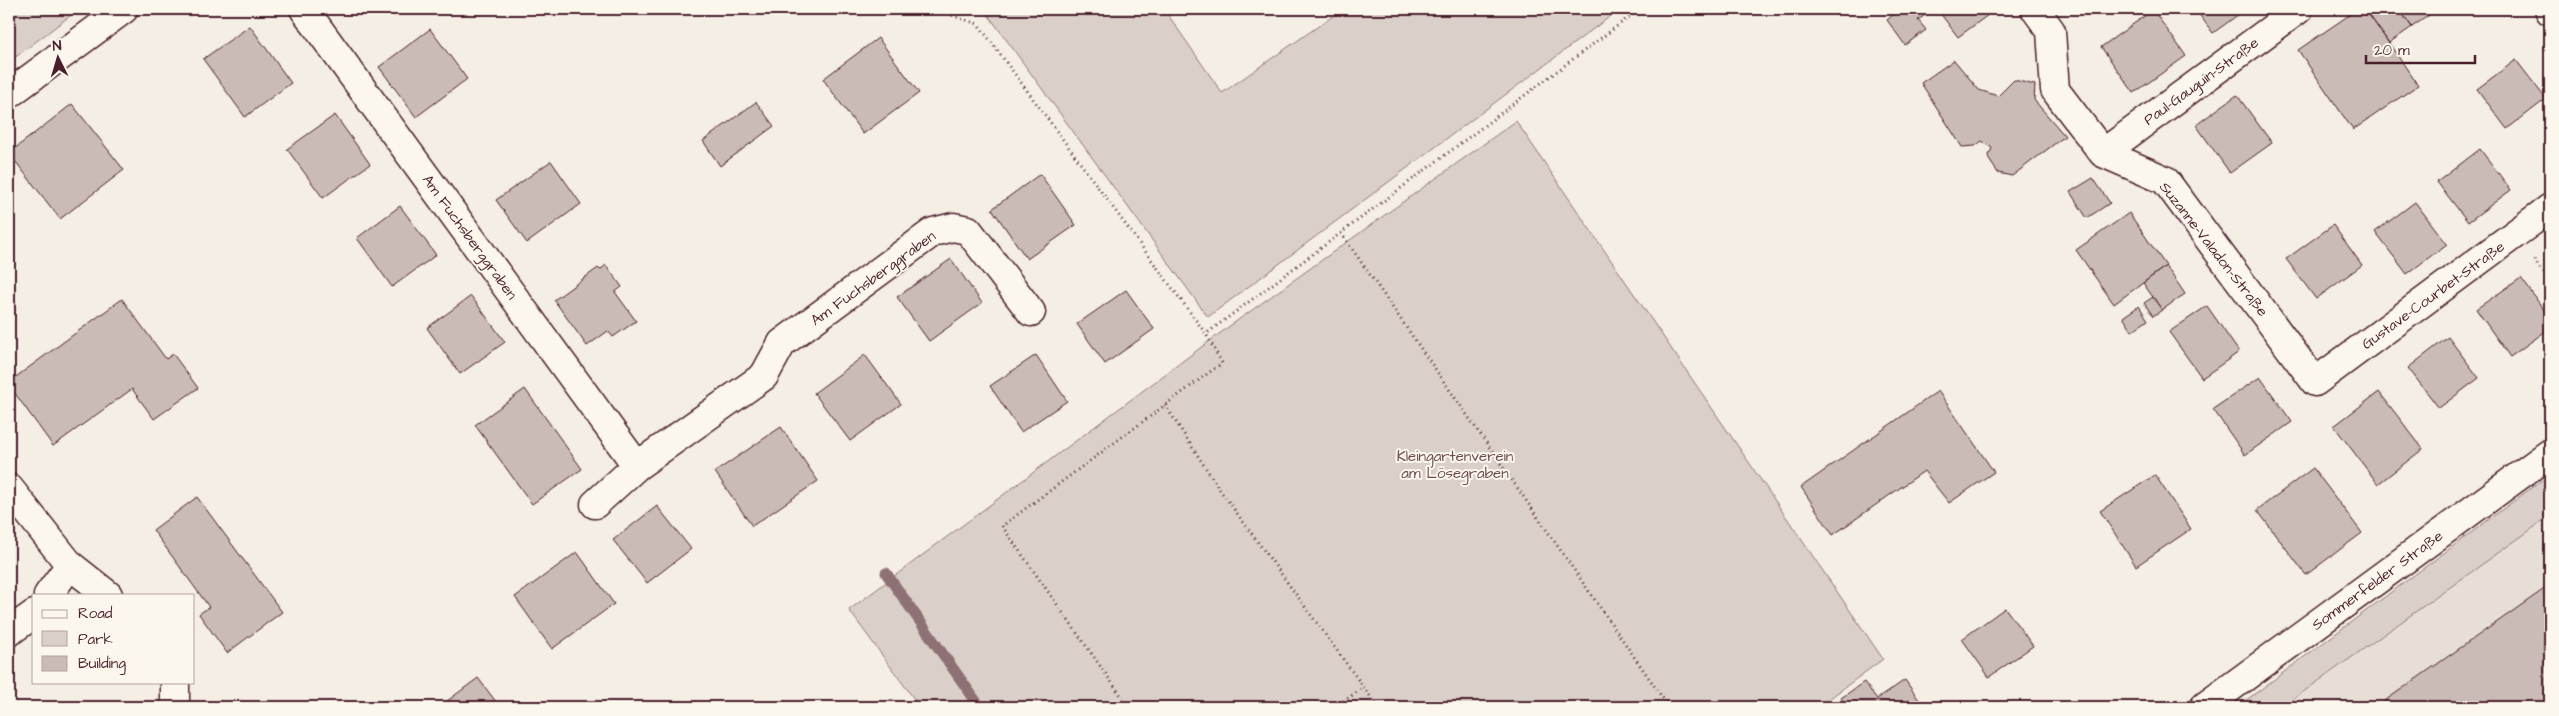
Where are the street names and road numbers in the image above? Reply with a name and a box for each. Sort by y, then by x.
street label: Paul-Gauguin-Straße [2139,32,2264,131]
street label: Am Fuchsberggraben [416,170,522,305]
street label: Suzanne-Valadon-Straße [2154,178,2273,321]
street label: Am Fuchsberggraben [806,226,941,332]
street label: Gustave-Courbet-Straße [2357,236,2509,355]
street label: Sommerfelder Straße [2307,526,2447,635]

